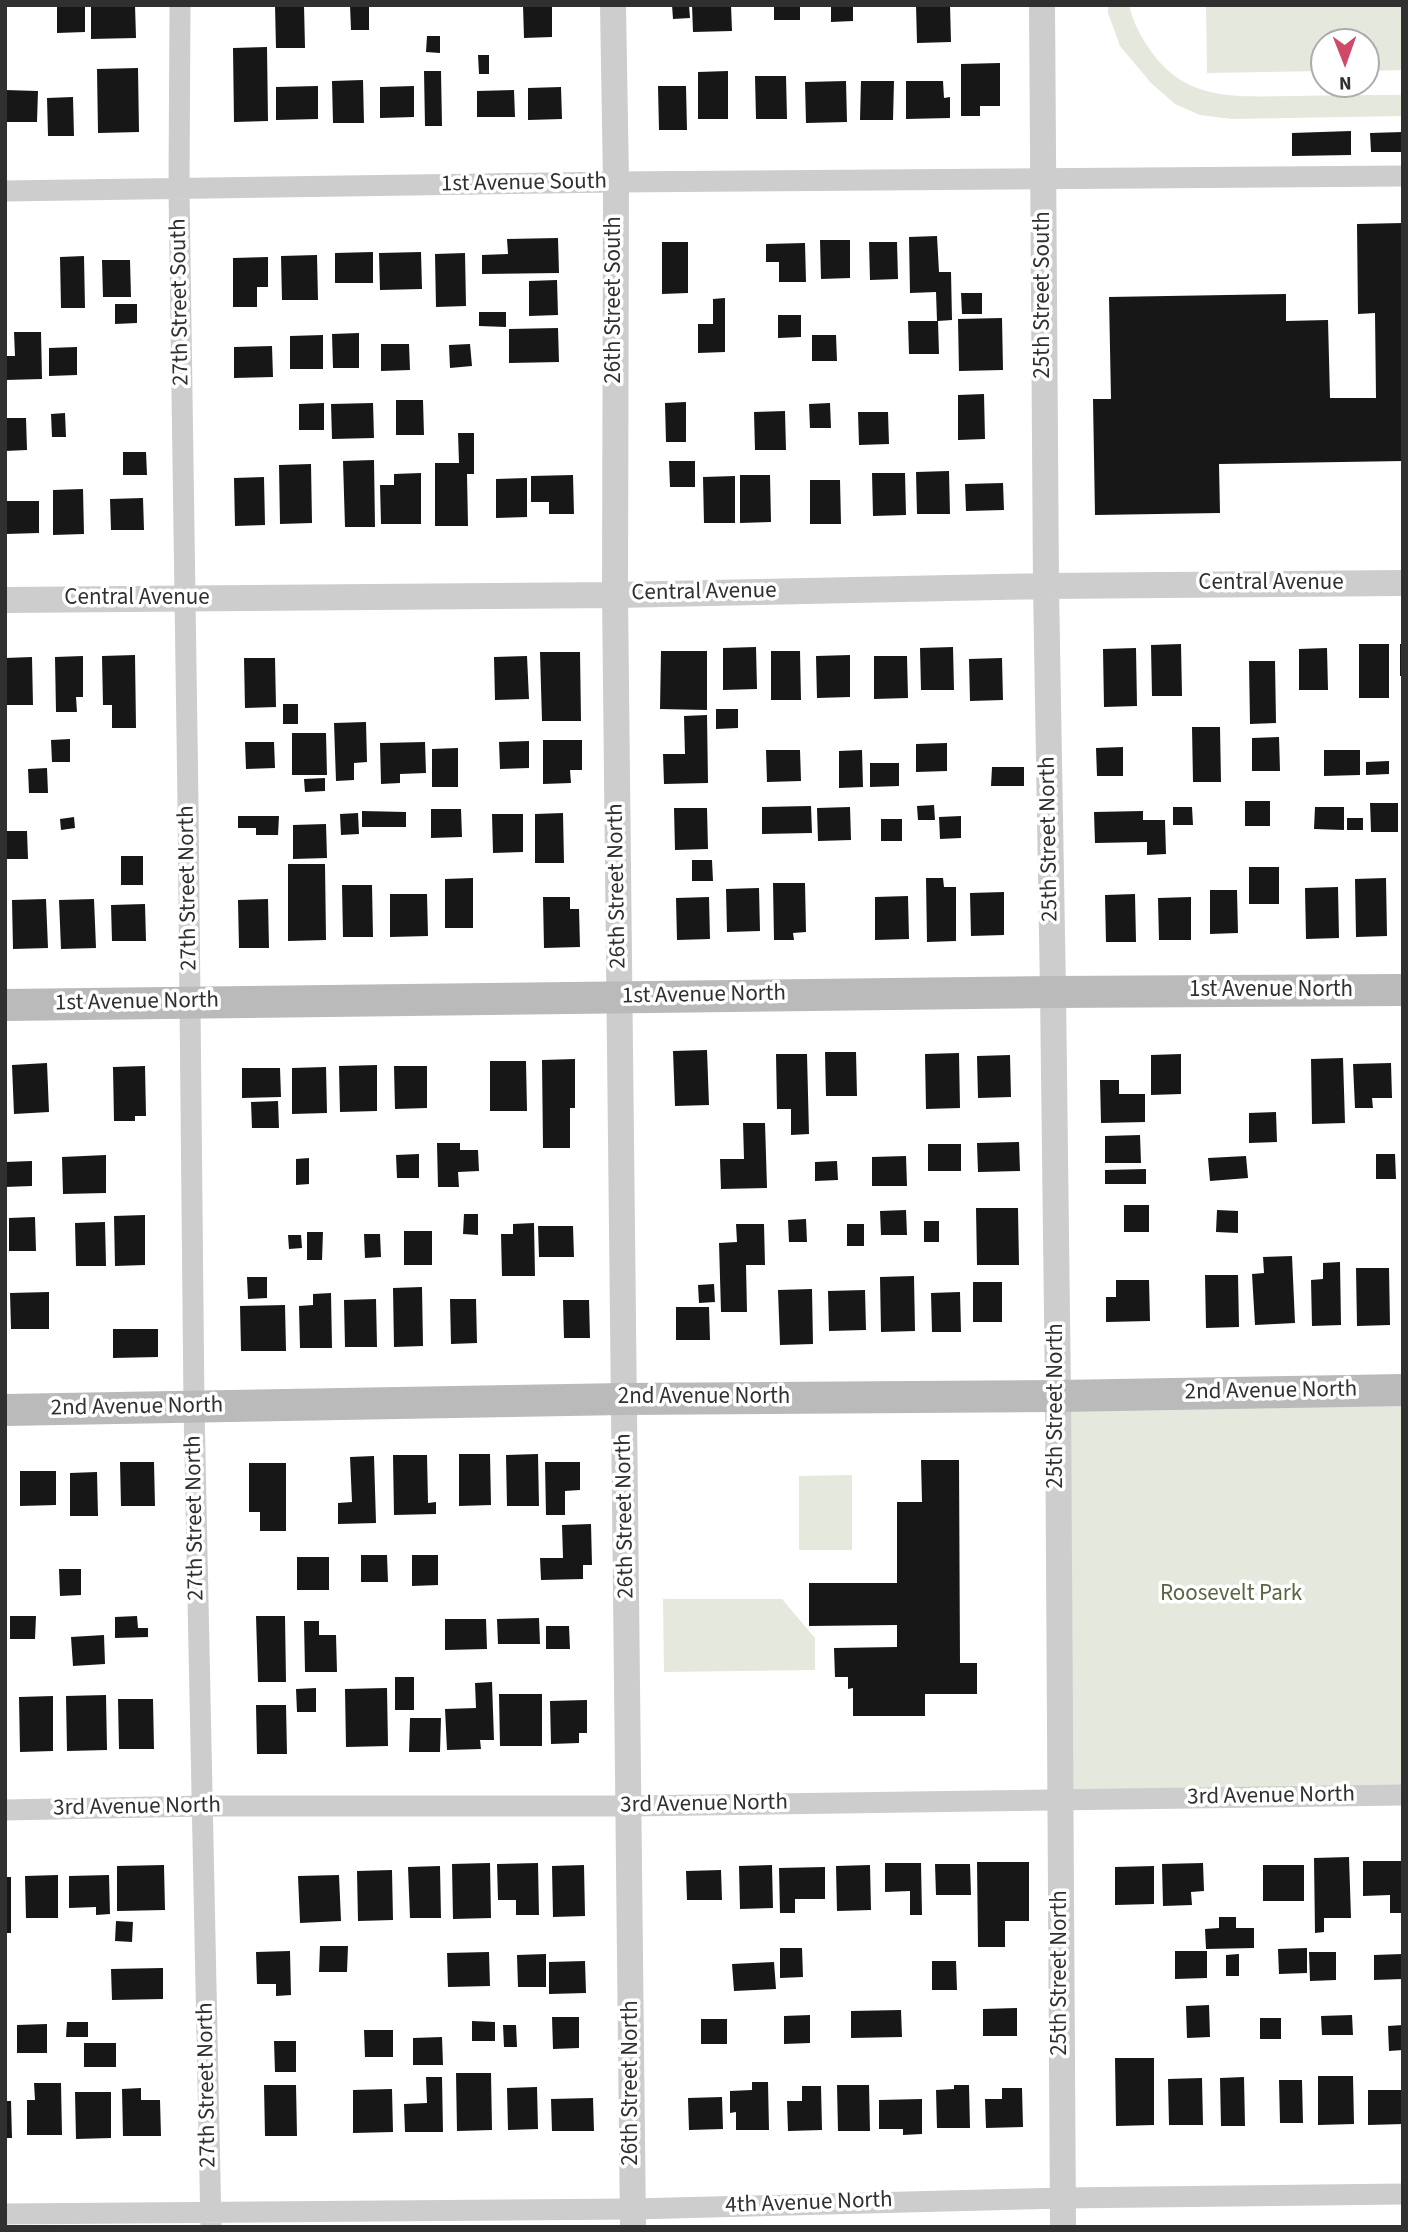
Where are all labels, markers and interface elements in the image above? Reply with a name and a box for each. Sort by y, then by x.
north arrow [1310,28,1380,98]
text: N [1339,69,1352,96]
street label: 1st Avenue South [441,169,607,199]
street label: 25th Street South [1030,211,1058,379]
street label: 26th Street South [601,216,629,384]
street label: 27th Street South [166,218,196,386]
street label: Central Avenue [1198,570,1344,598]
street label: Central Avenue [631,578,777,608]
street label: Central Avenue [64,585,210,613]
street label: 25th Street North [1035,756,1065,922]
street label: 26th Street North [603,803,633,969]
street label: 27th Street North [174,805,204,971]
street label: 1st Avenue North [1189,977,1353,1005]
street label: 1st Avenue North [622,981,786,1011]
street label: 1st Avenue North [55,988,219,1018]
street label: 25th Street North [1043,1323,1071,1489]
street label: 2nd Avenue North [1185,1377,1357,1407]
street label: 2nd Avenue North [618,1384,790,1412]
street label: 2nd Avenue North [51,1393,223,1423]
street label: 26th Street North [611,1433,641,1599]
street label: 27th Street North [181,1435,211,1601]
park label: Roosevelt Park [1160,1581,1302,1609]
street label: 3rd Avenue North [1187,1782,1355,1812]
street label: 3rd Avenue North [620,1790,788,1820]
street label: 3rd Avenue North [53,1793,221,1823]
street label: 25th Street North [1047,1890,1075,2056]
street label: 26th Street North [618,2000,646,2166]
street label: 27th Street North [193,2002,223,2168]
street label: 4th Avenue North [725,2187,893,2221]

